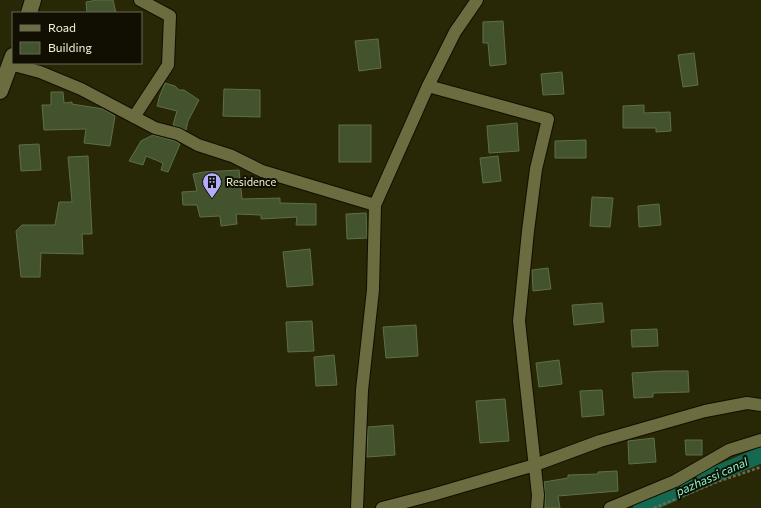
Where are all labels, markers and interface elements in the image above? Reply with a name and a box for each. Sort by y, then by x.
legend [12,12,142,64]
text: Road [48,20,76,34]
text: Building [48,40,92,54]
building icon: Residence [201,171,223,199]
place label: Residence [226,175,277,188]
water label: pazhassi canal [673,454,751,499]

